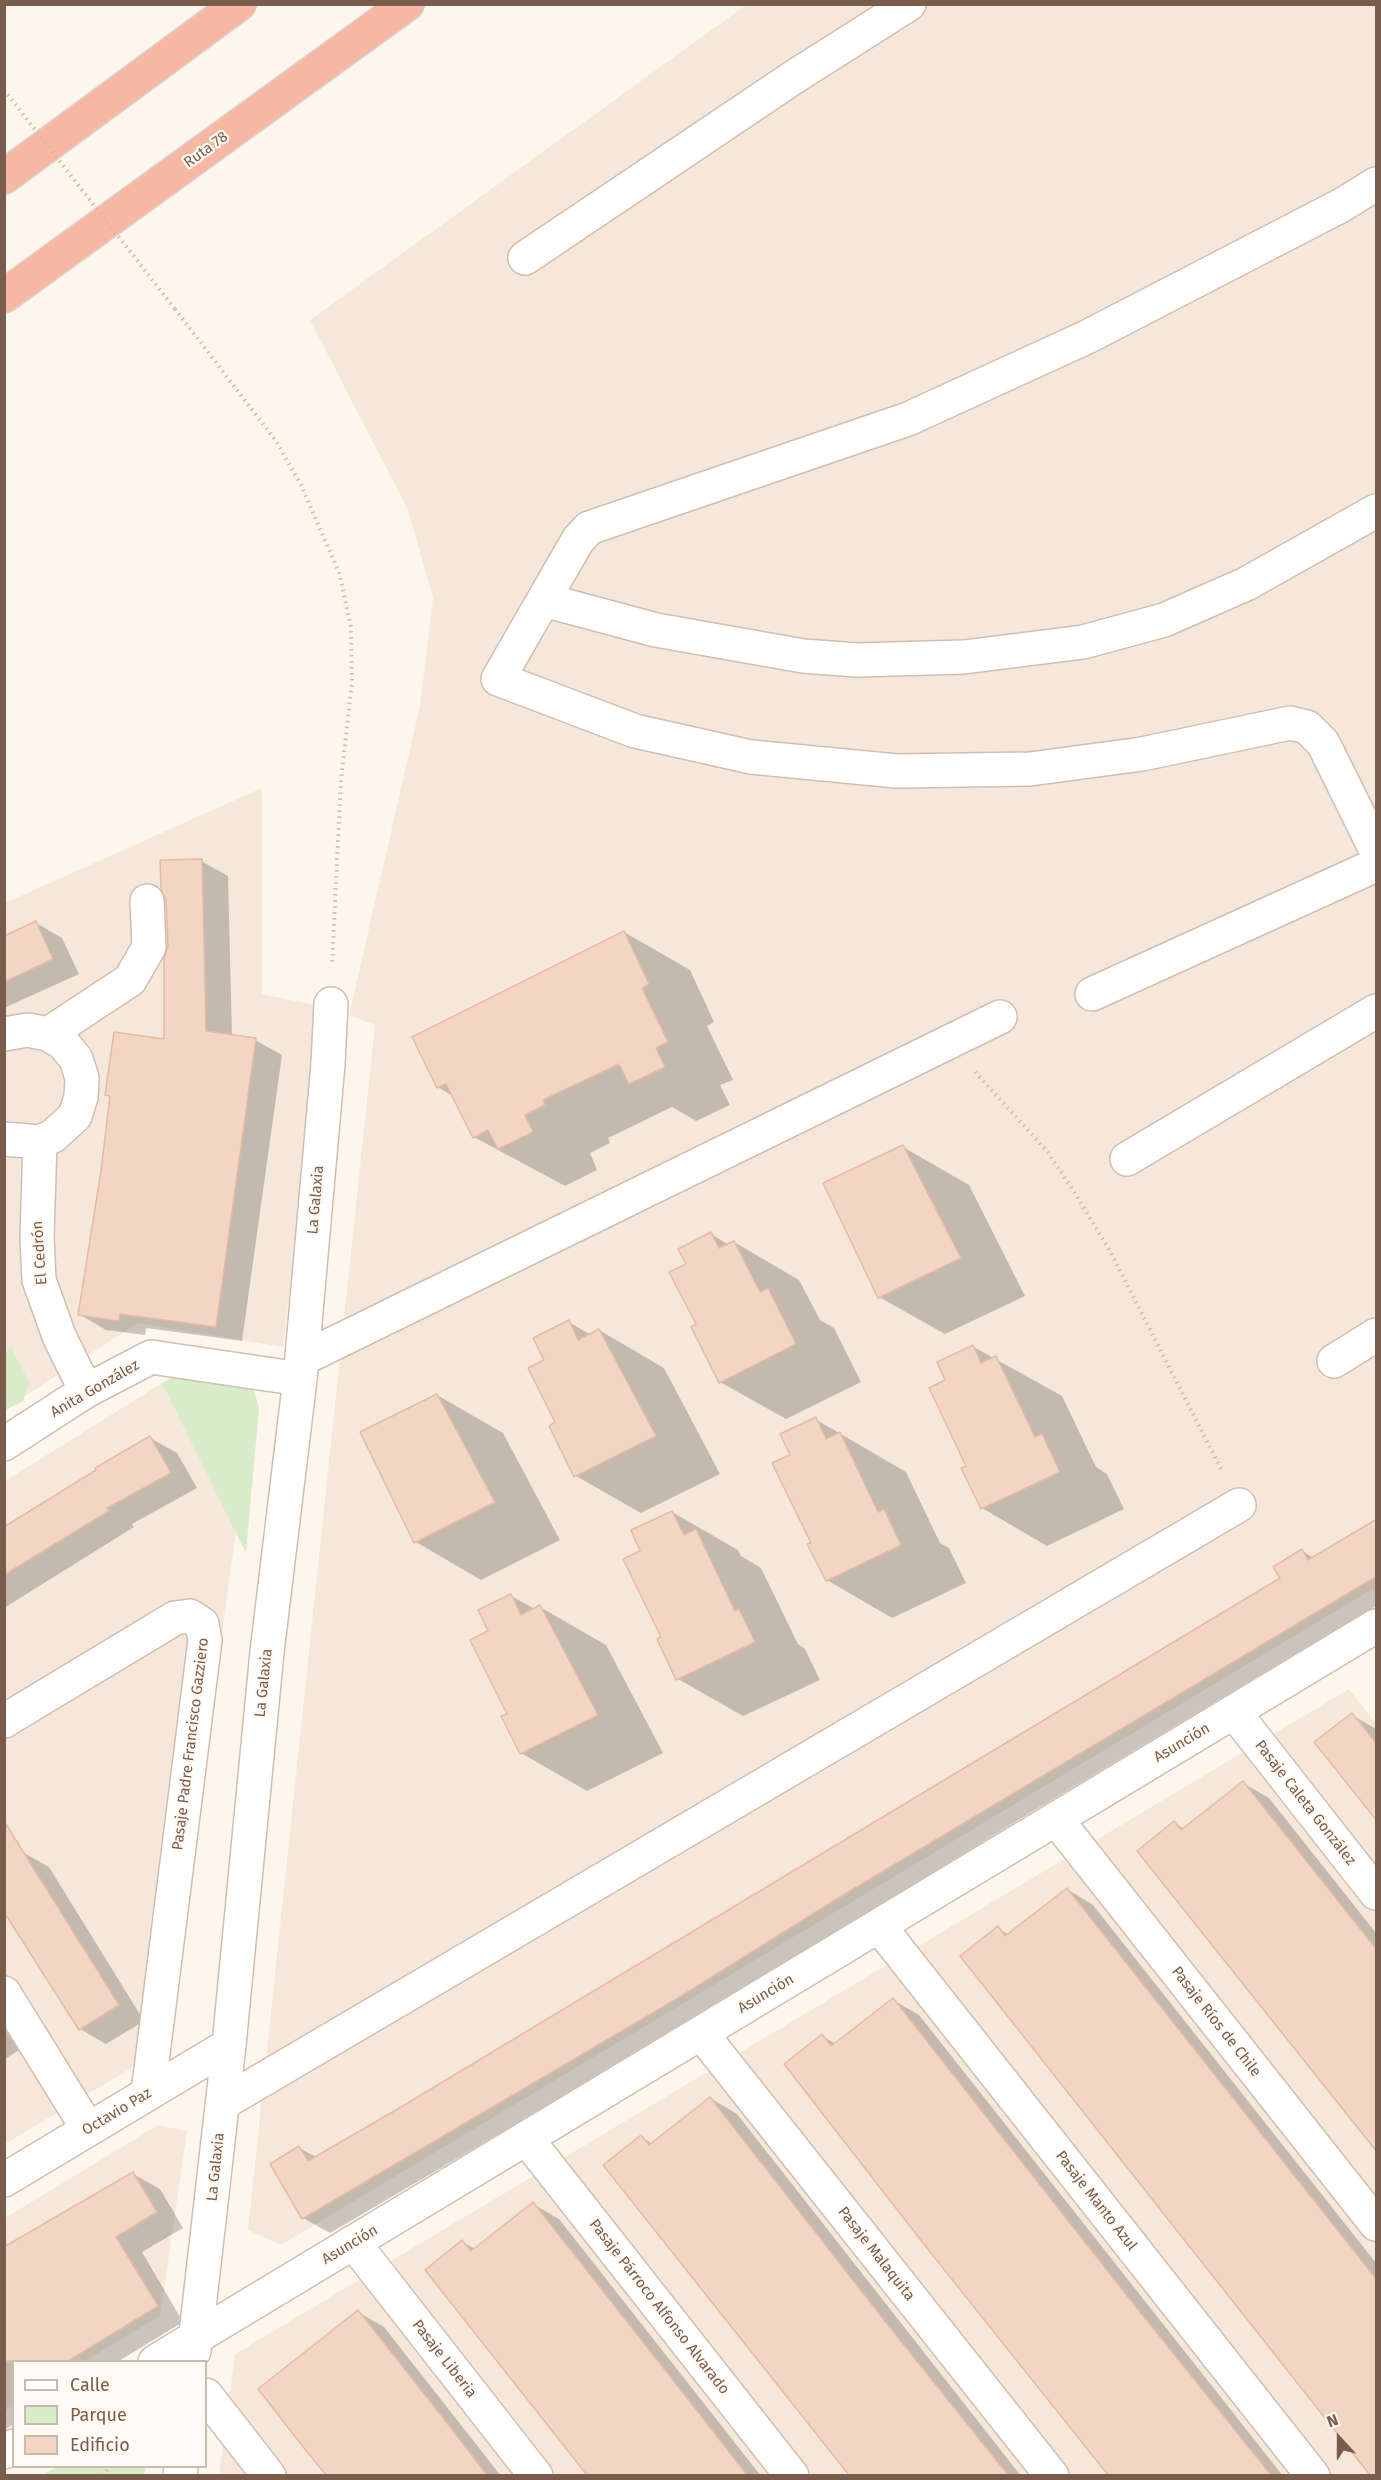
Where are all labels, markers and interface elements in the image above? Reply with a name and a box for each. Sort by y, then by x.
street label: Ruta 78 [181,128,231,172]
street label: La Galaxia [304,1165,328,1235]
street label: El Cedrón [29,1220,51,1286]
street label: Anita González [47,1356,143,1422]
street label: Pasaje Padre Francisco Gazziero [169,1637,213,1851]
street label: La Galaxia [251,1648,277,1718]
street label: Asunción [1151,1719,1213,1767]
street label: Pasaje Caleta González [1251,1737,1359,1869]
street label: Pasaje Ríos de Chile [1167,1963,1265,2081]
street label: Asunción [735,1970,797,2018]
street label: Octavio Paz [79,2084,155,2140]
street label: La Galaxia [203,2132,229,2202]
street label: Pasaje Manto Azul [1051,2147,1141,2255]
street label: Pasaje Malaquita [834,2203,918,2305]
street label: Pasaje Párroco Alfonso Alvarado [585,2216,733,2398]
street label: Asunción [319,2221,381,2269]
street label: Pasaje Liberia [408,2316,480,2402]
legend [12,2360,207,2468]
text: Calle [70,2374,110,2396]
text: Parque [70,2404,127,2426]
north arrow [1309,2408,1369,2468]
text: N [1324,2410,1341,2432]
text: Edificio [70,2434,130,2456]

